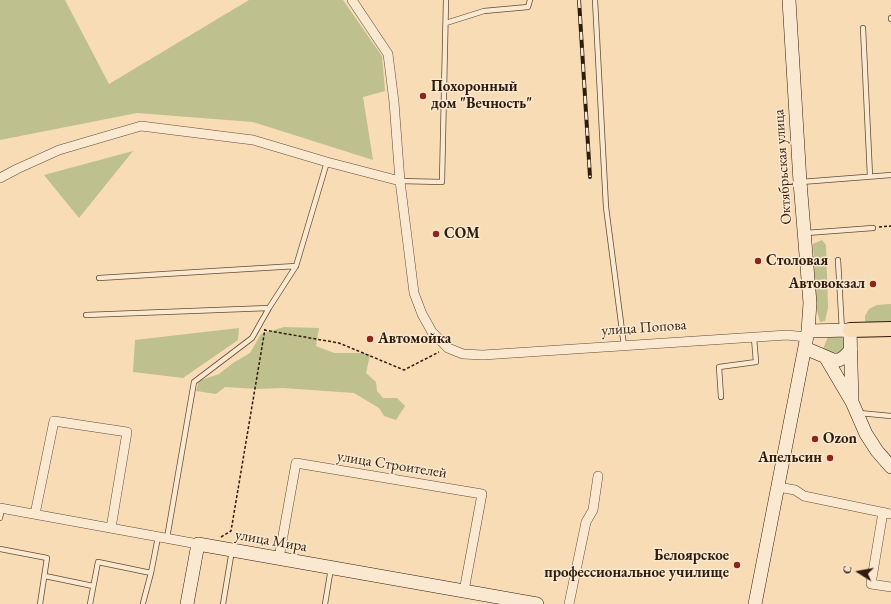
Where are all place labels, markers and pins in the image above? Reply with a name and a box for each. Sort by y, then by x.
place label: Похоронный дом "Вечность" [431,78,532,113]
marker: Похоронный дом "Вечность" [418,91,428,101]
place label: СОМ [444,225,480,243]
marker: СОМ [431,229,441,239]
place label: Столовая [766,252,828,270]
marker: Столовая [753,256,763,266]
place label: Автовокзал [788,275,865,293]
marker: Автовокзал [868,279,878,289]
place label: Автомойка [378,330,451,348]
marker: Автомойка [365,334,375,344]
place label: Ozon [823,430,857,448]
marker: Ozon [810,434,820,444]
place label: Апельсин [758,449,822,467]
marker: Апельсин [825,453,835,463]
place label: Белоярское профессиональное училище [544,547,729,582]
marker: Белоярское профессиональное училище [732,560,742,570]

